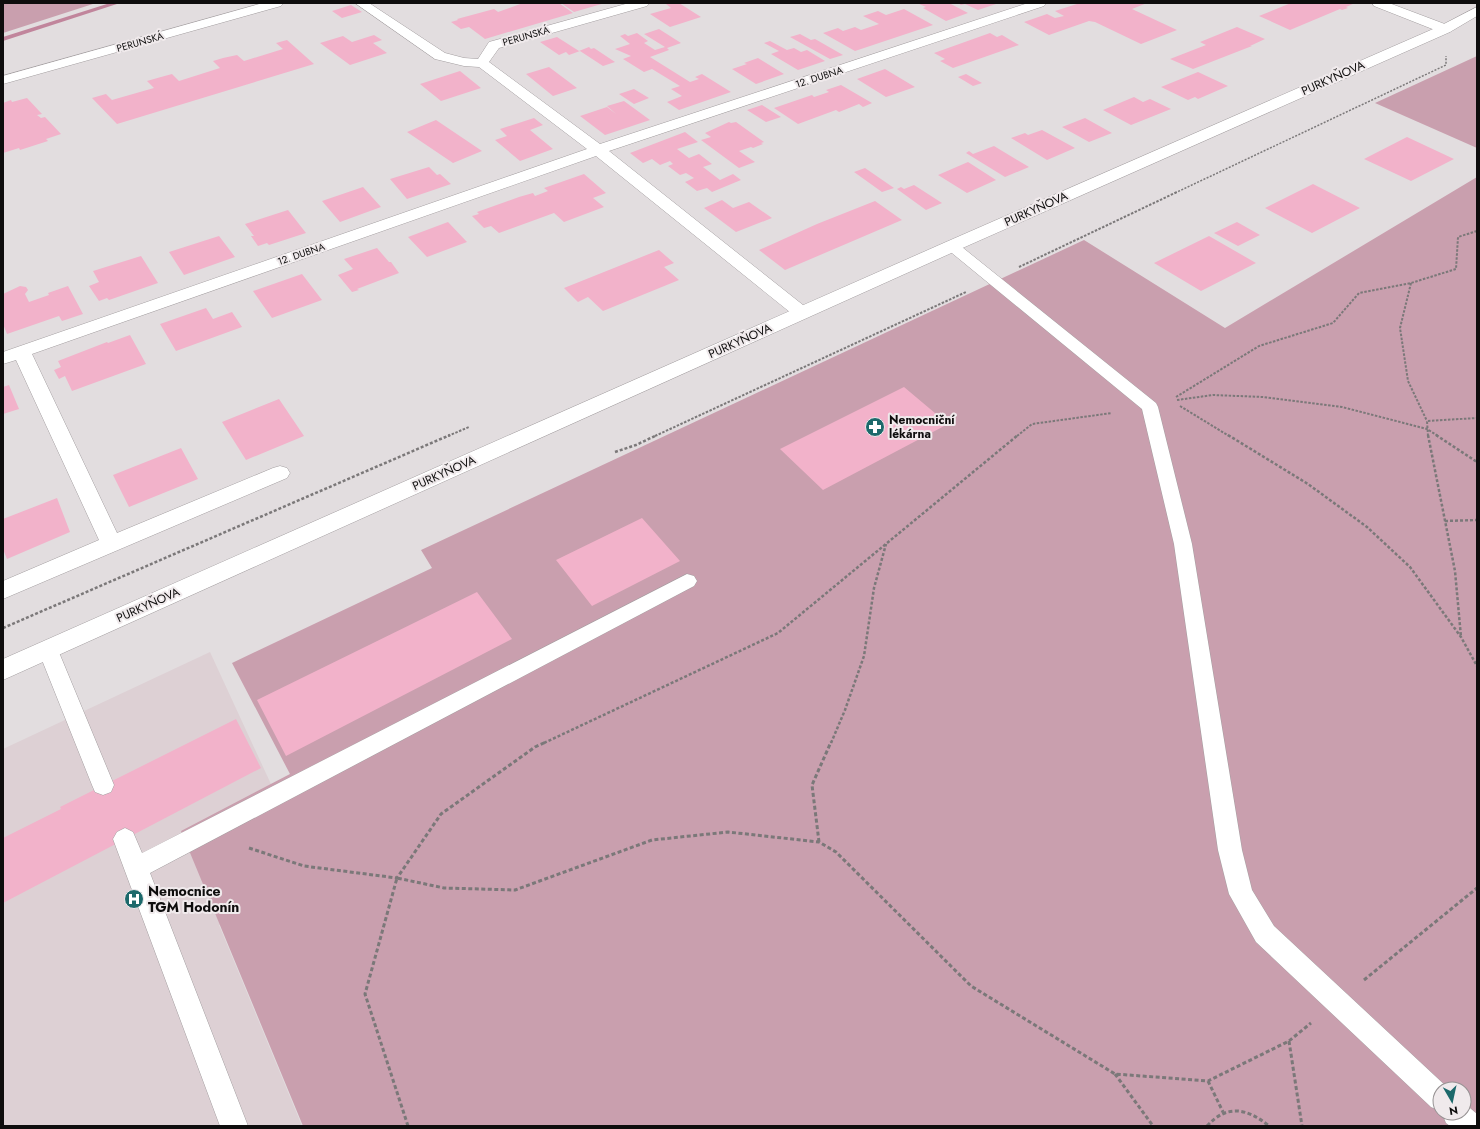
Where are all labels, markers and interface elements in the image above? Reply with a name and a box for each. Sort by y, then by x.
street label: PERUNSKÁ [501,22,552,50]
street label: PERUNSKÁ [115,28,166,56]
street label: PURKYŇOVA [1298,56,1368,100]
street label: 12. DUBNA [793,62,845,92]
street label: PURKYŇOVA [1001,187,1071,231]
street label: 12. DUBNA [275,239,327,269]
street label: PURKYŇOVA [705,319,775,363]
place label: Nemocniční lékárna [889,411,955,443]
pharmacy icon: Nemocniční lékárna [864,416,886,438]
street label: PURKYŇOVA [409,451,479,495]
street label: PURKYŇOVA [113,583,183,627]
place label: Nemocnice TGM Hodonín [148,881,239,917]
hospital icon: Nemocnice TGM Hodonín [123,888,145,910]
north arrow [1432,1081,1472,1121]
text: N [1448,1102,1459,1119]

